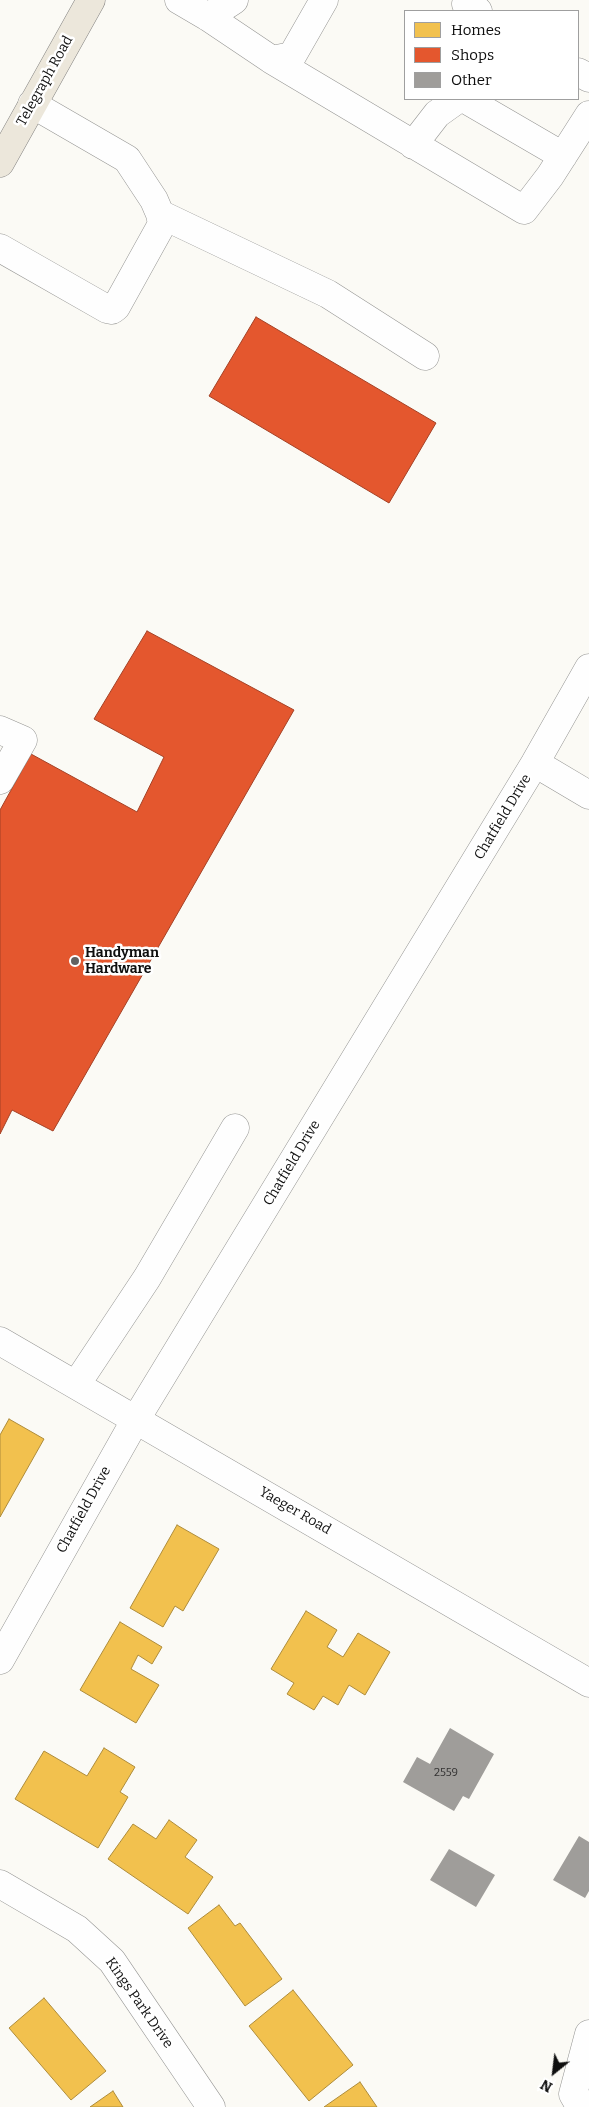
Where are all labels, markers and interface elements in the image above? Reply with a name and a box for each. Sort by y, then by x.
legend [404,10,579,100]
text: Homes [451,21,501,39]
street label: Telegraph Road [13,33,77,129]
text: Shops [451,46,494,64]
text: Other [451,71,492,89]
street label: Chatfield Drive [471,771,535,863]
place label: Handyman Hardware [85,945,159,978]
marker: Handyman Hardware [69,955,81,967]
street label: Chatfield Drive [260,1117,324,1209]
street label: Chatfield Drive [53,1464,115,1556]
street label: Yaeger Road [256,1484,334,1538]
house number: 2559 [434,1766,458,1780]
street label: Kings Park Drive [102,1954,176,2052]
north arrow [529,2047,579,2097]
text: N [538,2076,555,2096]

